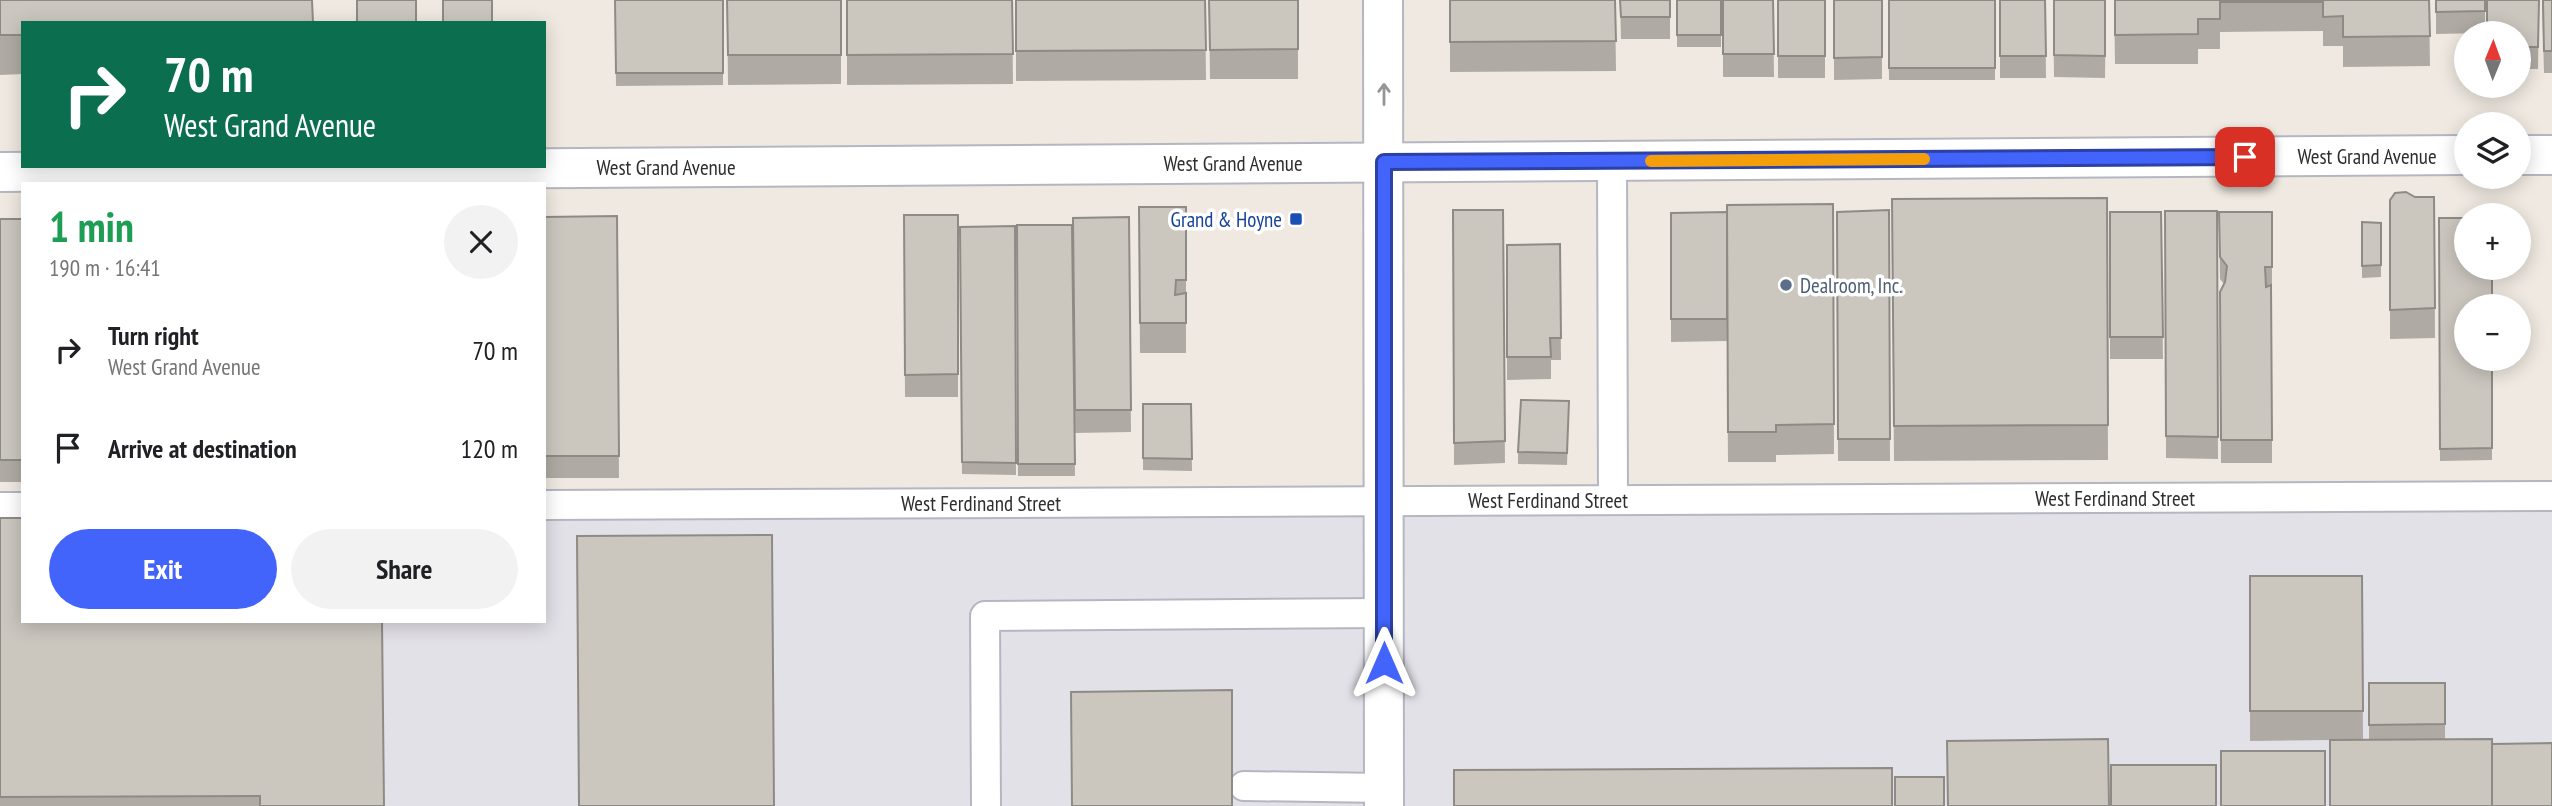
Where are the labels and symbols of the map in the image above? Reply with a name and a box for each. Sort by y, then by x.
north arrow [2454,21,2530,98]
one-way arrow [1377,83,1390,106]
pin [2215,127,2275,187]
street label: West Grand Avenue [2297,143,2437,170]
street label: West Grand Avenue [1163,150,1303,177]
street label: West Grand Avenue [596,154,736,181]
place label: Grand & Hoyne [1171,206,1282,233]
marker: Grand & Hoyne [1288,211,1304,227]
place label: Dealroom, Inc. [1800,272,1903,299]
marker: Dealroom, Inc. [1778,277,1794,293]
street label: West Ferdinand Street [2035,485,2195,512]
street label: West Ferdinand Street [1468,487,1628,514]
street label: West Ferdinand Street [901,490,1061,517]
position arrow [1347,626,1421,700]

